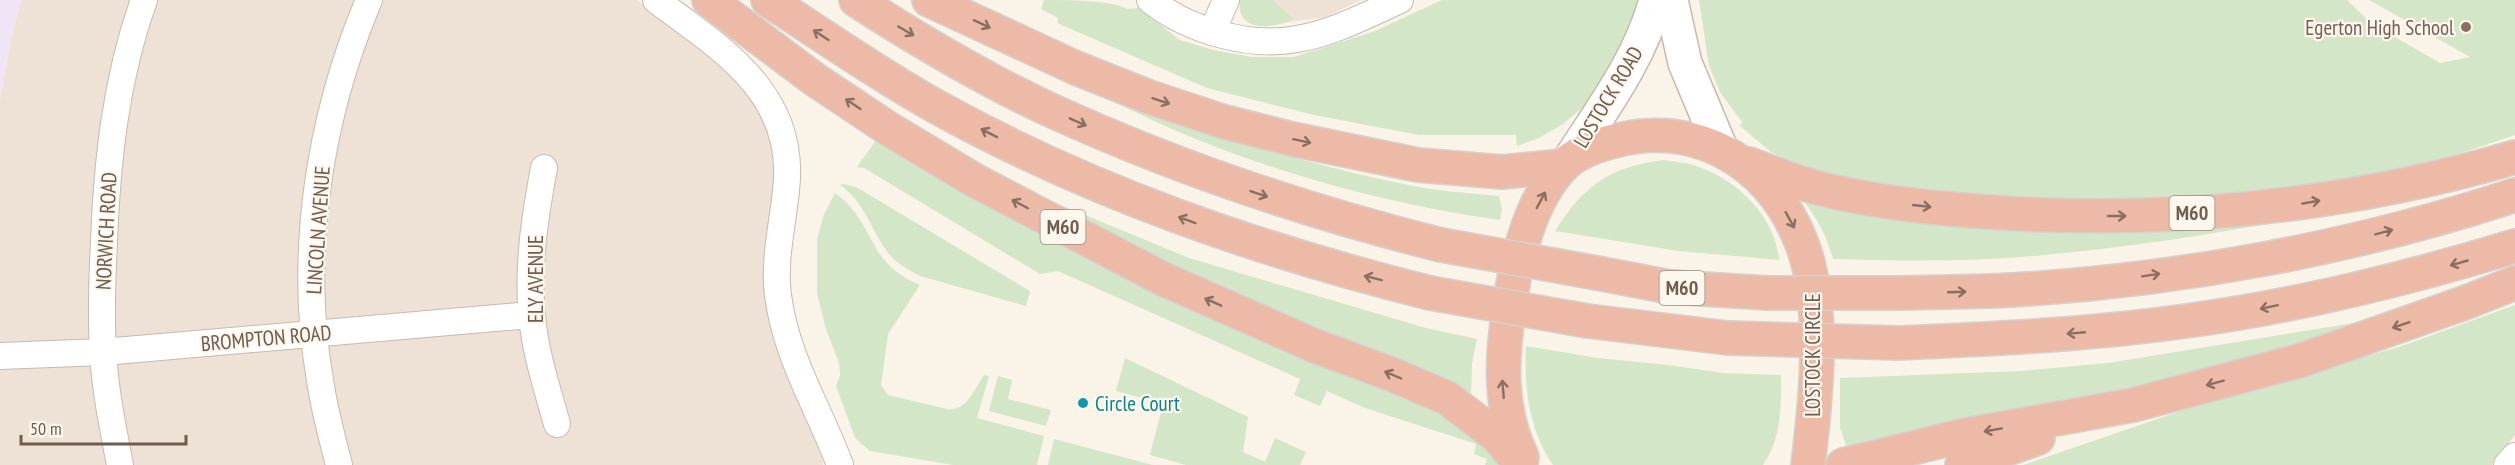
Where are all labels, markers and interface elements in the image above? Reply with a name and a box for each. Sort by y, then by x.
place label: Egerton High School [2305,14,2454,41]
one-way arrow [972,19,990,31]
marker: Egerton High School [2459,20,2473,34]
one-way arrow [897,25,914,37]
one-way arrow [813,28,830,41]
street label: LOSTOCK ROAD [1567,41,1649,153]
one-way arrow [1151,96,1170,107]
one-way arrow [845,98,862,110]
one-way arrow [1068,117,1086,128]
one-way arrow [981,127,999,138]
one-way arrow [1292,136,1311,147]
street label: LINCOLN AVENUE [300,165,336,295]
street label: NORWICH ROAD [89,171,123,291]
one-way arrow [1249,189,1268,200]
one-way arrow [1535,192,1547,209]
road number: M60 [2170,196,2214,230]
one-way arrow [2301,196,2320,207]
one-way arrow [1012,198,1029,210]
one-way arrow [1912,201,1931,212]
road number: M60 [1040,210,1086,244]
one-way arrow [2106,210,2126,222]
one-way arrow [1785,211,1796,229]
one-way arrow [1178,214,1197,225]
one-way arrow [2374,226,2393,238]
street label: ELY AVENUE [522,235,549,323]
one-way arrow [2450,258,2469,269]
one-way arrow [2141,270,2160,281]
road number: M60 [1660,271,1704,305]
one-way arrow [1364,272,1383,284]
one-way arrow [1946,286,1966,297]
street label: LOSTOCK CIRCLE [1799,293,1826,417]
one-way arrow [1204,295,1222,307]
one-way arrow [2260,302,2279,313]
street label: BROMPTON ROAD [200,319,332,357]
one-way arrow [2392,321,2411,332]
one-way arrow [2067,328,2086,339]
one-way arrow [1385,369,1403,380]
one-way arrow [2206,378,2225,389]
one-way arrow [1497,380,1508,400]
place label: Circle Court [1095,390,1180,417]
marker: Circle Court [1076,396,1090,410]
scale bar [21,408,186,446]
text: 50 m [30,417,62,440]
one-way arrow [1983,425,2003,436]

